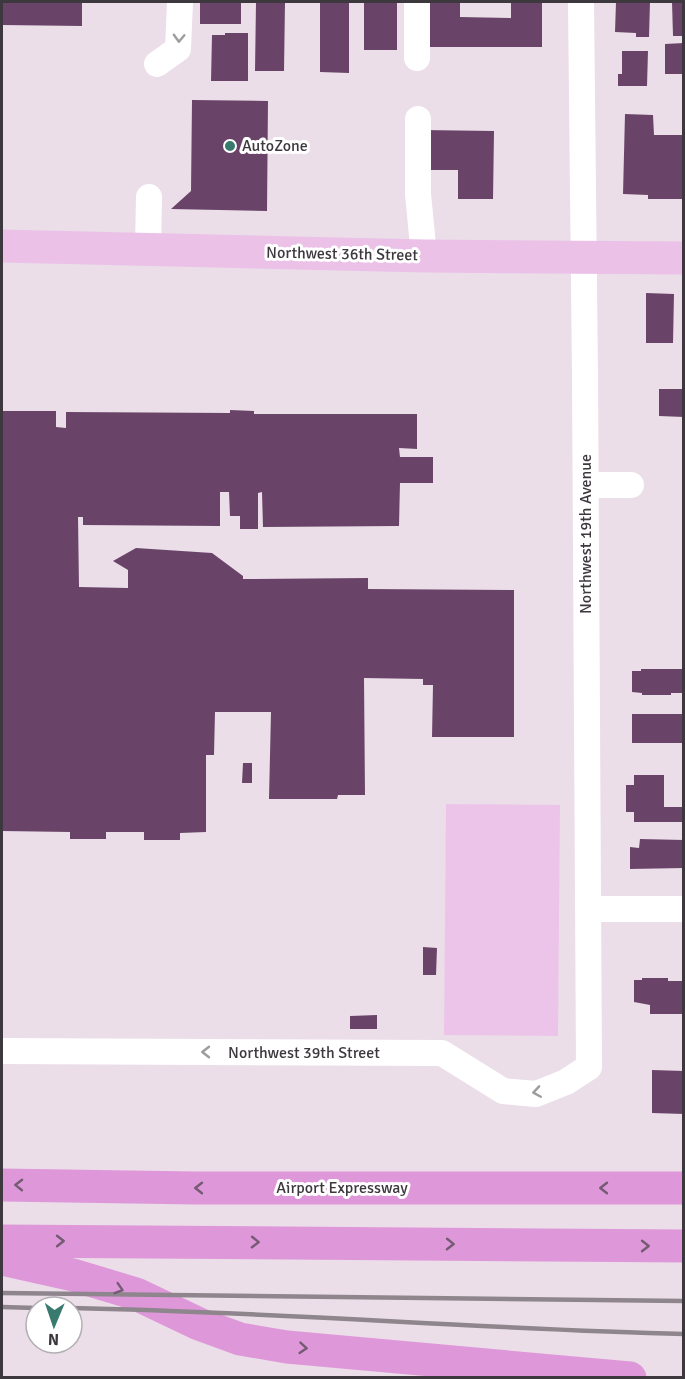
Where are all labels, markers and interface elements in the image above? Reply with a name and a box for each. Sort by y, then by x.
one-way arrow [172,34,185,43]
place label: AutoZone [242,136,308,156]
marker: AutoZone [223,139,237,153]
street label: Northwest 36th Street [266,243,418,265]
street label: Northwest 19th Avenue [576,454,596,614]
street label: Northwest 39th Street [228,1043,380,1063]
one-way arrow [201,1046,210,1058]
one-way arrow [532,1085,542,1097]
street label: Airport Expressway [276,1178,408,1198]
one-way arrow [15,1179,24,1191]
one-way arrow [195,1182,204,1194]
one-way arrow [600,1182,609,1194]
one-way arrow [55,1235,64,1247]
one-way arrow [250,1236,259,1248]
one-way arrow [445,1238,454,1250]
one-way arrow [640,1240,649,1252]
one-way arrow [113,1282,124,1294]
north arrow [24,1295,84,1355]
text: N [48,1329,59,1349]
one-way arrow [299,1342,308,1355]

